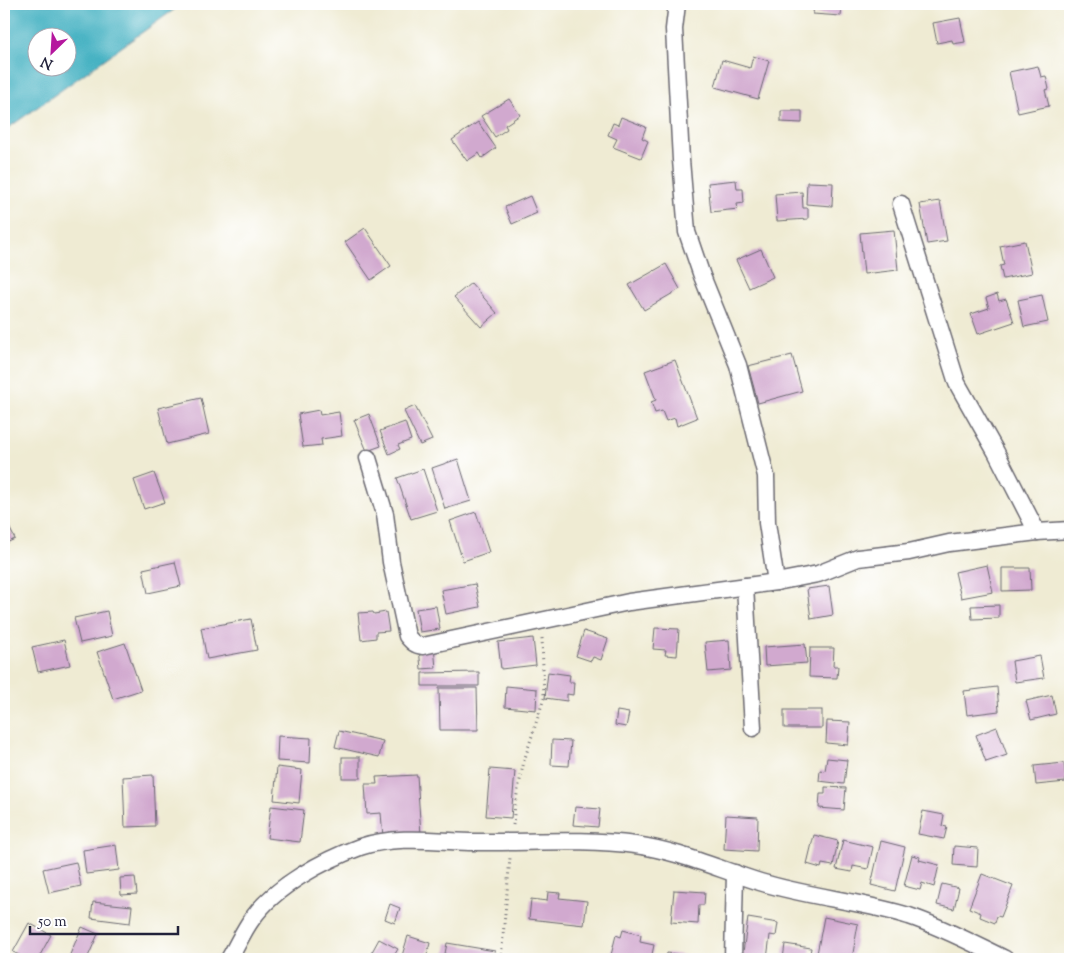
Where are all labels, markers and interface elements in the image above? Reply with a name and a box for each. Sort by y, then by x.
north arrow [28,28,78,78]
text: N [38,51,57,73]
scale bar [30,903,178,935]
text: 50 m [37,912,67,933]

